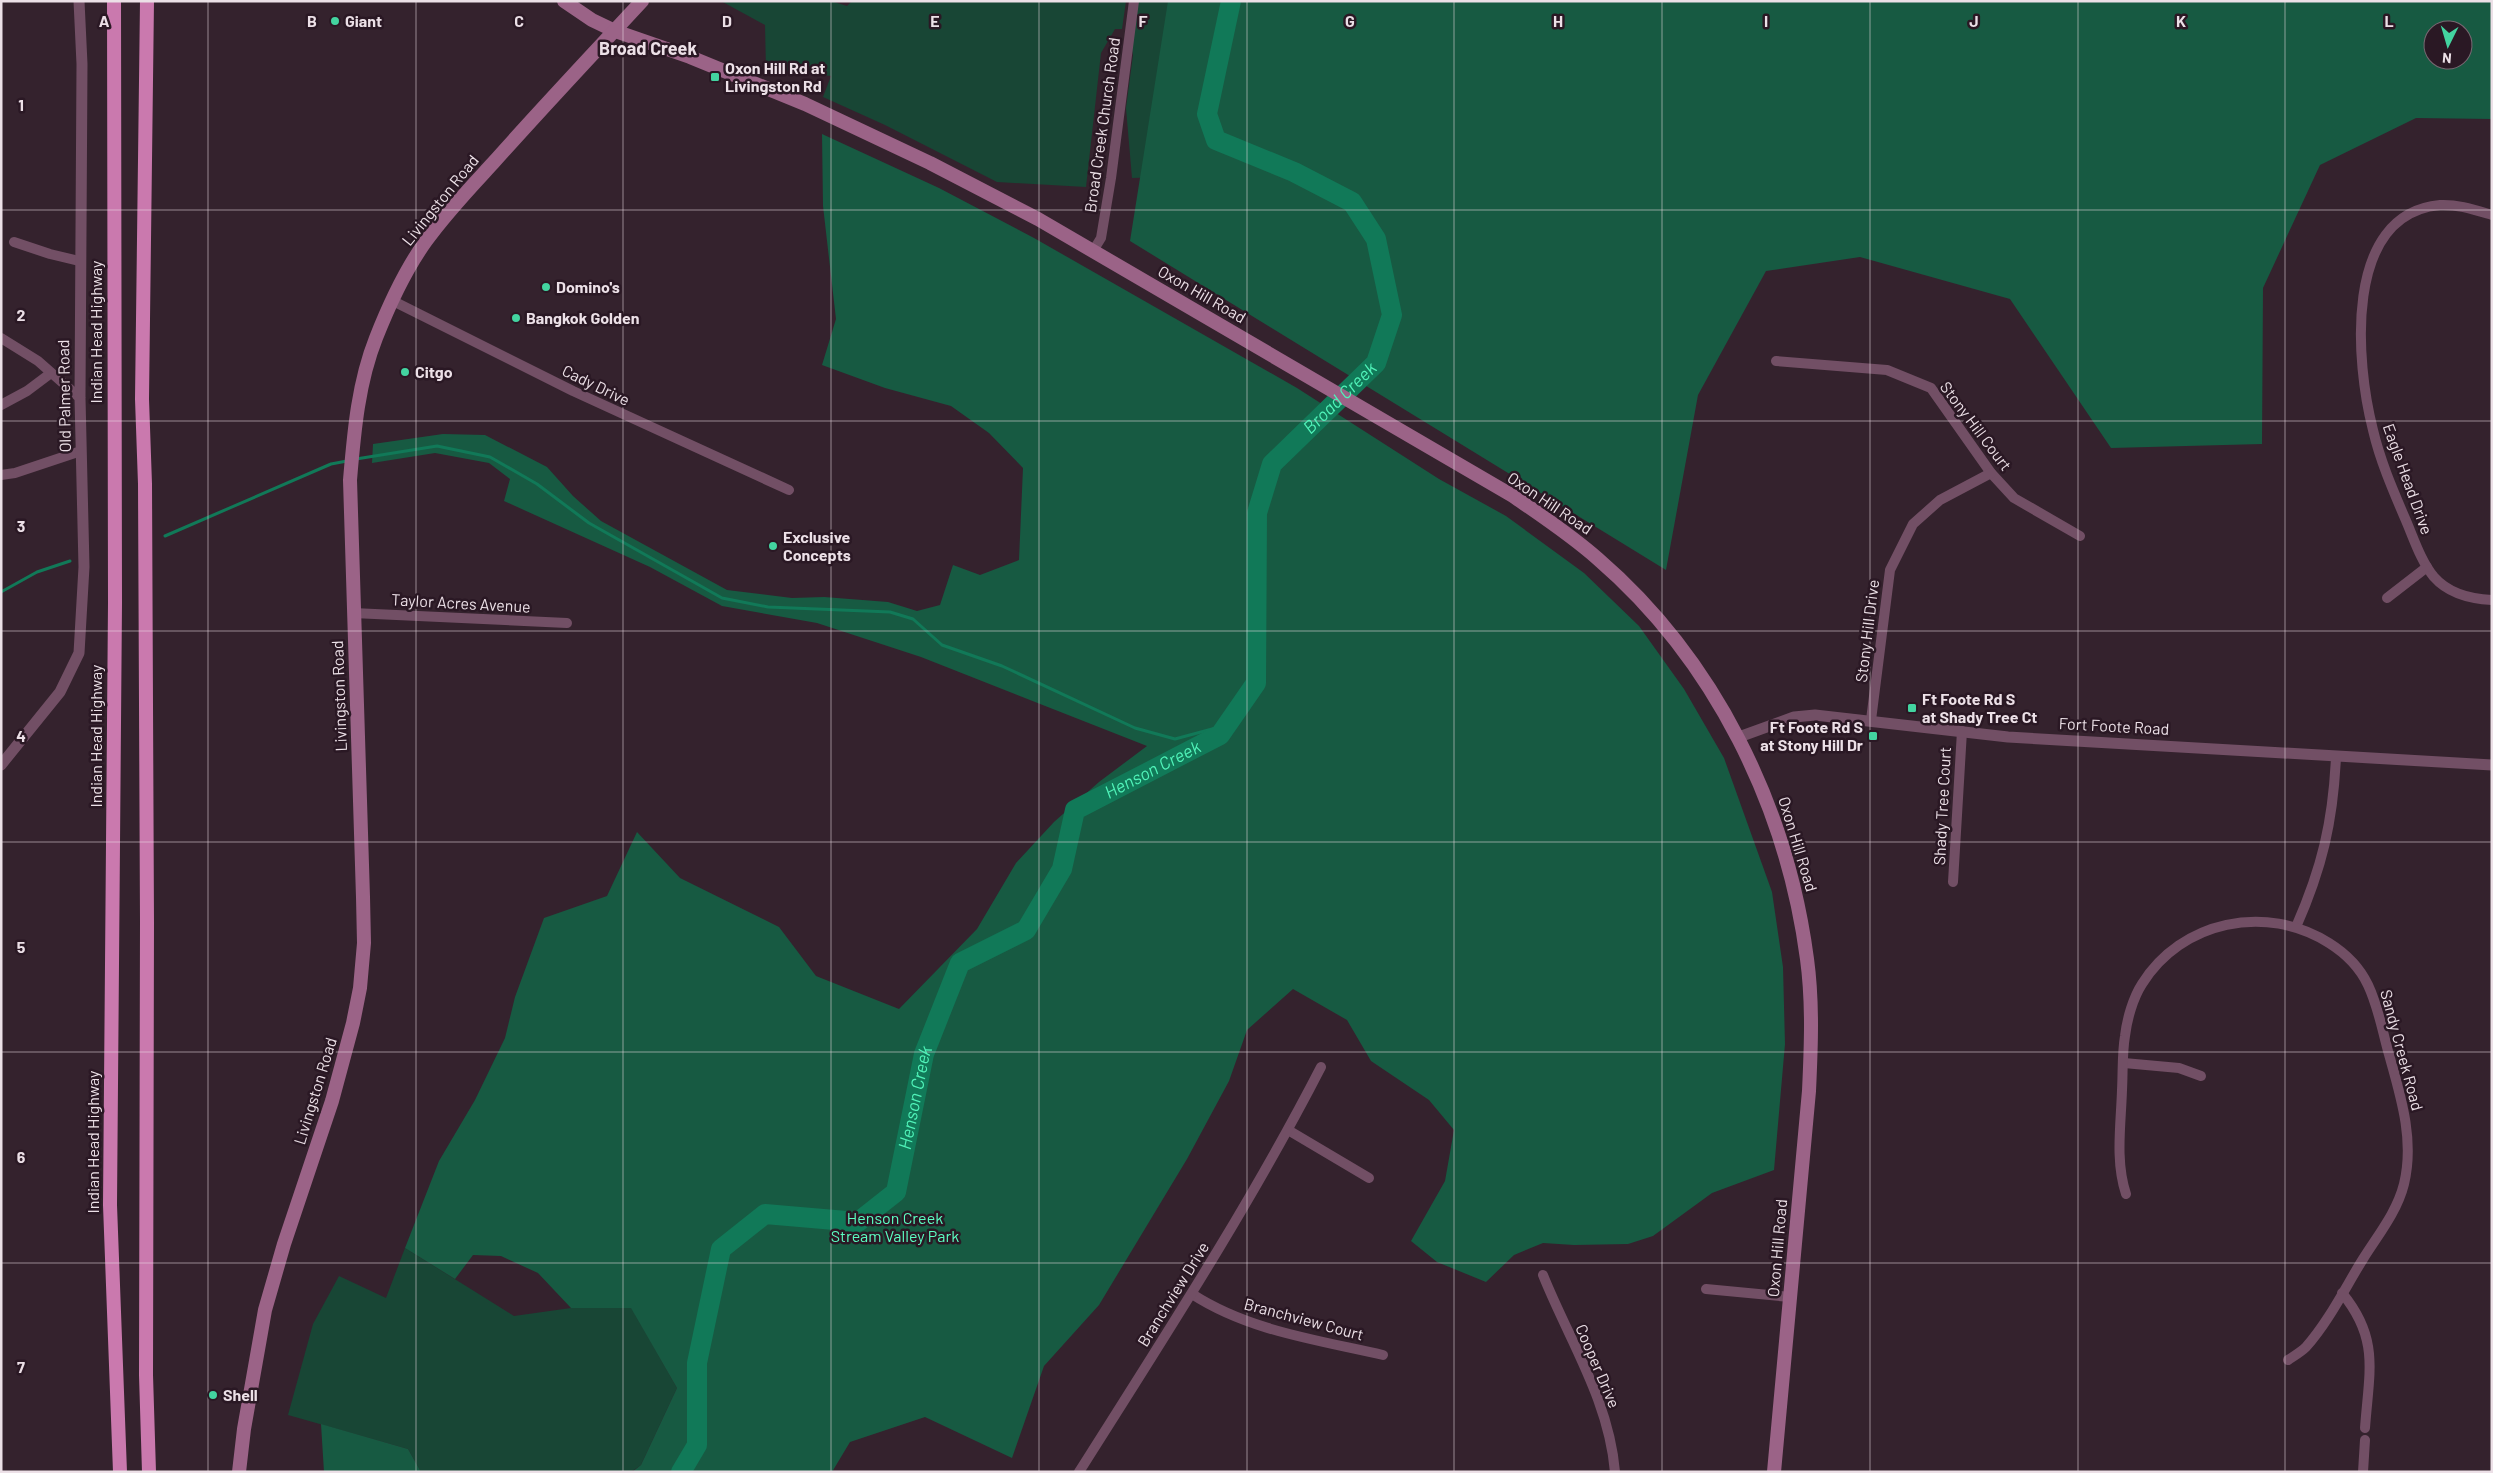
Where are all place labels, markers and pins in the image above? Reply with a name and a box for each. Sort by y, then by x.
place label: Giant [345,11,382,30]
marker: Giant [329,15,341,27]
place label: Oxon Hill Rd at Livingston Rd [725,58,825,95]
marker: Oxon Hill Rd at Livingston Rd [709,71,721,83]
place label: Domino's [556,277,620,296]
marker: Domino's [540,281,552,293]
place label: Bangkok Golden [526,308,640,327]
marker: Bangkok Golden [510,312,522,324]
place label: Citgo [415,362,453,381]
marker: Citgo [399,366,411,378]
place label: Exclusive Concepts [783,527,851,564]
marker: Exclusive Concepts [767,540,779,552]
place label: Ft Foote Rd S at Shady Tree Ct [1922,689,2037,726]
marker: Ft Foote Rd S at Shady Tree Ct [1906,702,1918,714]
place label: Ft Foote Rd S at Stony Hill Dr [1760,717,1863,754]
marker: Ft Foote Rd S at Stony Hill Dr [1867,730,1879,742]
place label: Shell [223,1385,258,1404]
marker: Shell [207,1389,219,1401]

